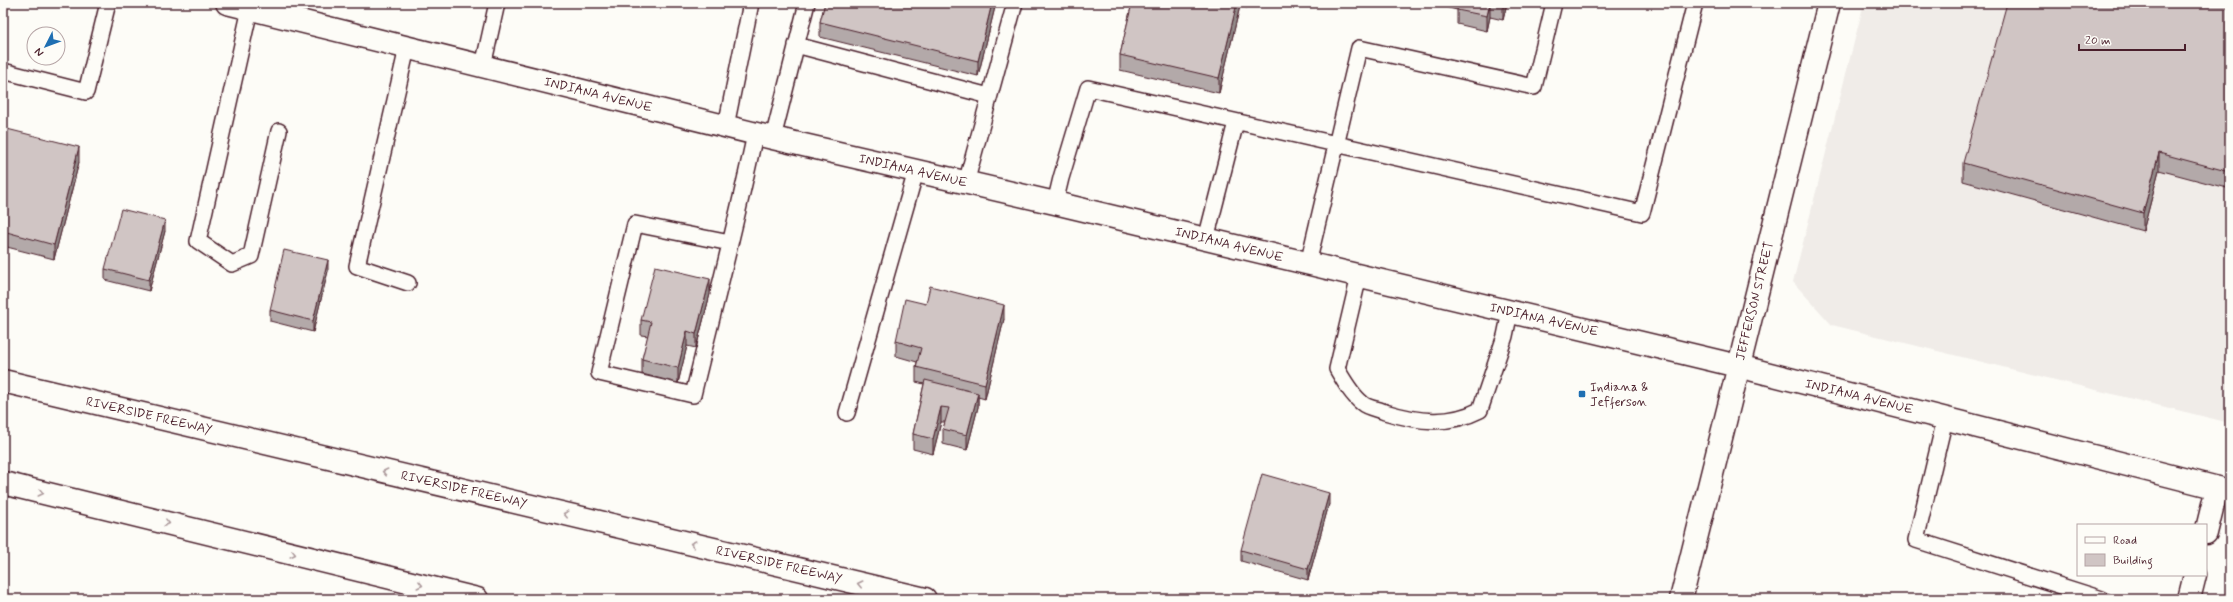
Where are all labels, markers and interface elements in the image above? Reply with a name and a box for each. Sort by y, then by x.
north arrow [26,26,66,66]
scale bar [2079,26,2185,52]
text: 20 m [2085,33,2111,49]
text: N [32,45,47,59]
street label: INDIANA AVENUE [542,73,654,117]
street label: INDIANA AVENUE [857,150,969,192]
street label: INDIANA AVENUE [1173,223,1285,267]
street label: JEFFERSON STREET [1732,239,1778,362]
street label: INDIANA AVENUE [1488,299,1600,341]
street label: INDIANA AVENUE [1803,375,1915,419]
place label: Indiana & Jefferson [1590,379,1649,411]
marker: Indiana & Jefferson [1577,389,1587,399]
street label: RIVERSIDE FREEWAY [84,393,214,439]
street label: RIVERSIDE FREEWAY [399,467,529,513]
one-way arrow [382,468,388,476]
one-way arrow [38,488,44,496]
one-way arrow [563,511,569,519]
one-way arrow [164,519,170,527]
legend [2077,524,2207,576]
text: Road [2113,533,2137,549]
one-way arrow [689,541,696,549]
street label: RIVERSIDE FREEWAY [714,542,844,588]
one-way arrow [290,550,297,558]
text: Building [2113,553,2153,570]
one-way arrow [416,580,423,589]
one-way arrow [857,580,863,588]

